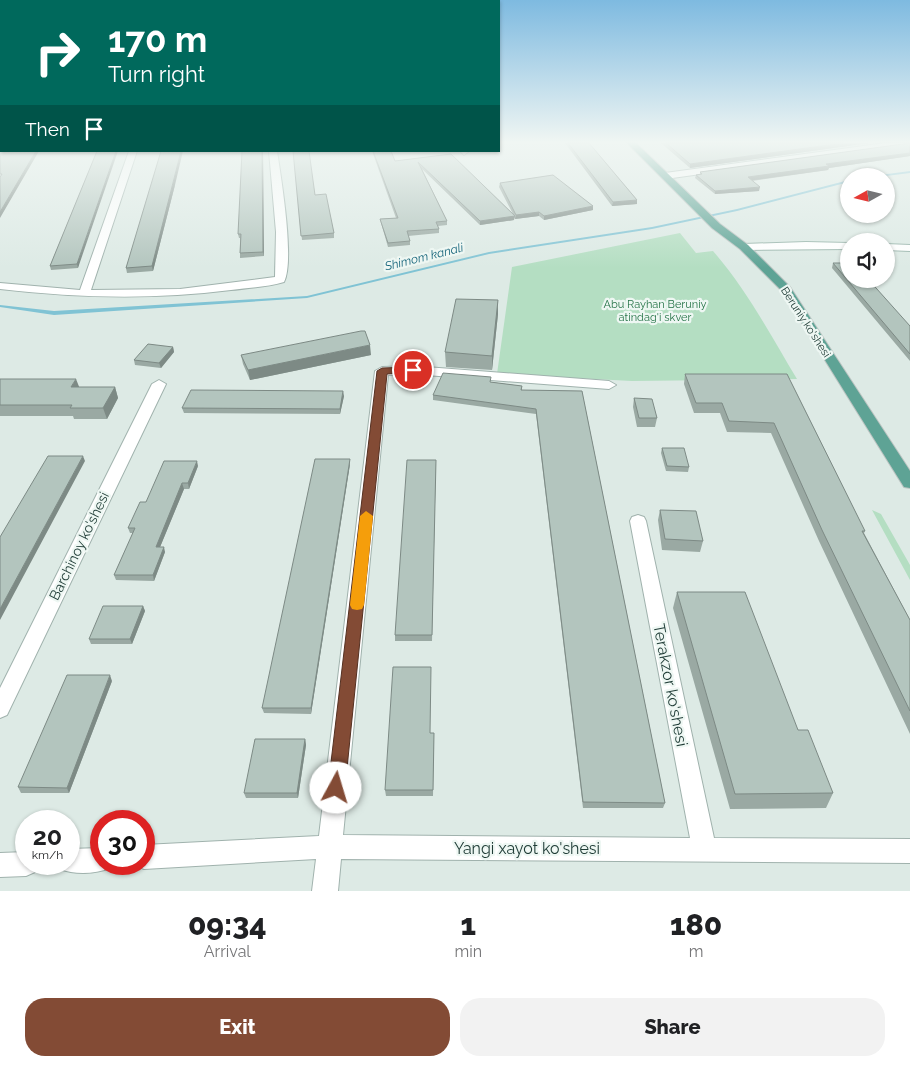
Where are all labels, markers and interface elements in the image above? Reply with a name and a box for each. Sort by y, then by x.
text: 170 m [108,19,207,60]
icon: right [25,20,90,85]
text: Turn right [108,61,205,87]
icon: arrive [80,115,108,143]
text: Then [25,118,70,140]
north arrow [840,168,895,222]
map controls [840,168,895,288]
button: sound [840,233,895,288]
water label: Shimom kanali [382,240,465,274]
street label: Beruniy ko'shesi [778,285,833,360]
park label: Abu Rayhan Beruniy atindag'i skver [603,298,707,324]
pin [392,349,434,391]
icon: arrive [399,356,427,384]
street label: Barchinoy ko'shesi [46,489,112,603]
street label: Terakzor ko'shesi [649,622,692,748]
position arrow [309,761,361,813]
speed limit sign: 30 [90,810,155,875]
text: 20 [33,821,62,851]
street label: Yangi xayot ko'shesi [454,839,600,858]
text: km/h [32,848,63,862]
text: 09:34 [188,907,267,942]
text: 1 [461,907,476,942]
text: 180 [670,907,722,942]
text: Arrival [204,942,251,961]
text: min [455,942,482,961]
text: m [689,942,703,961]
button: Exit [25,998,450,1056]
button: Share [460,998,885,1056]

